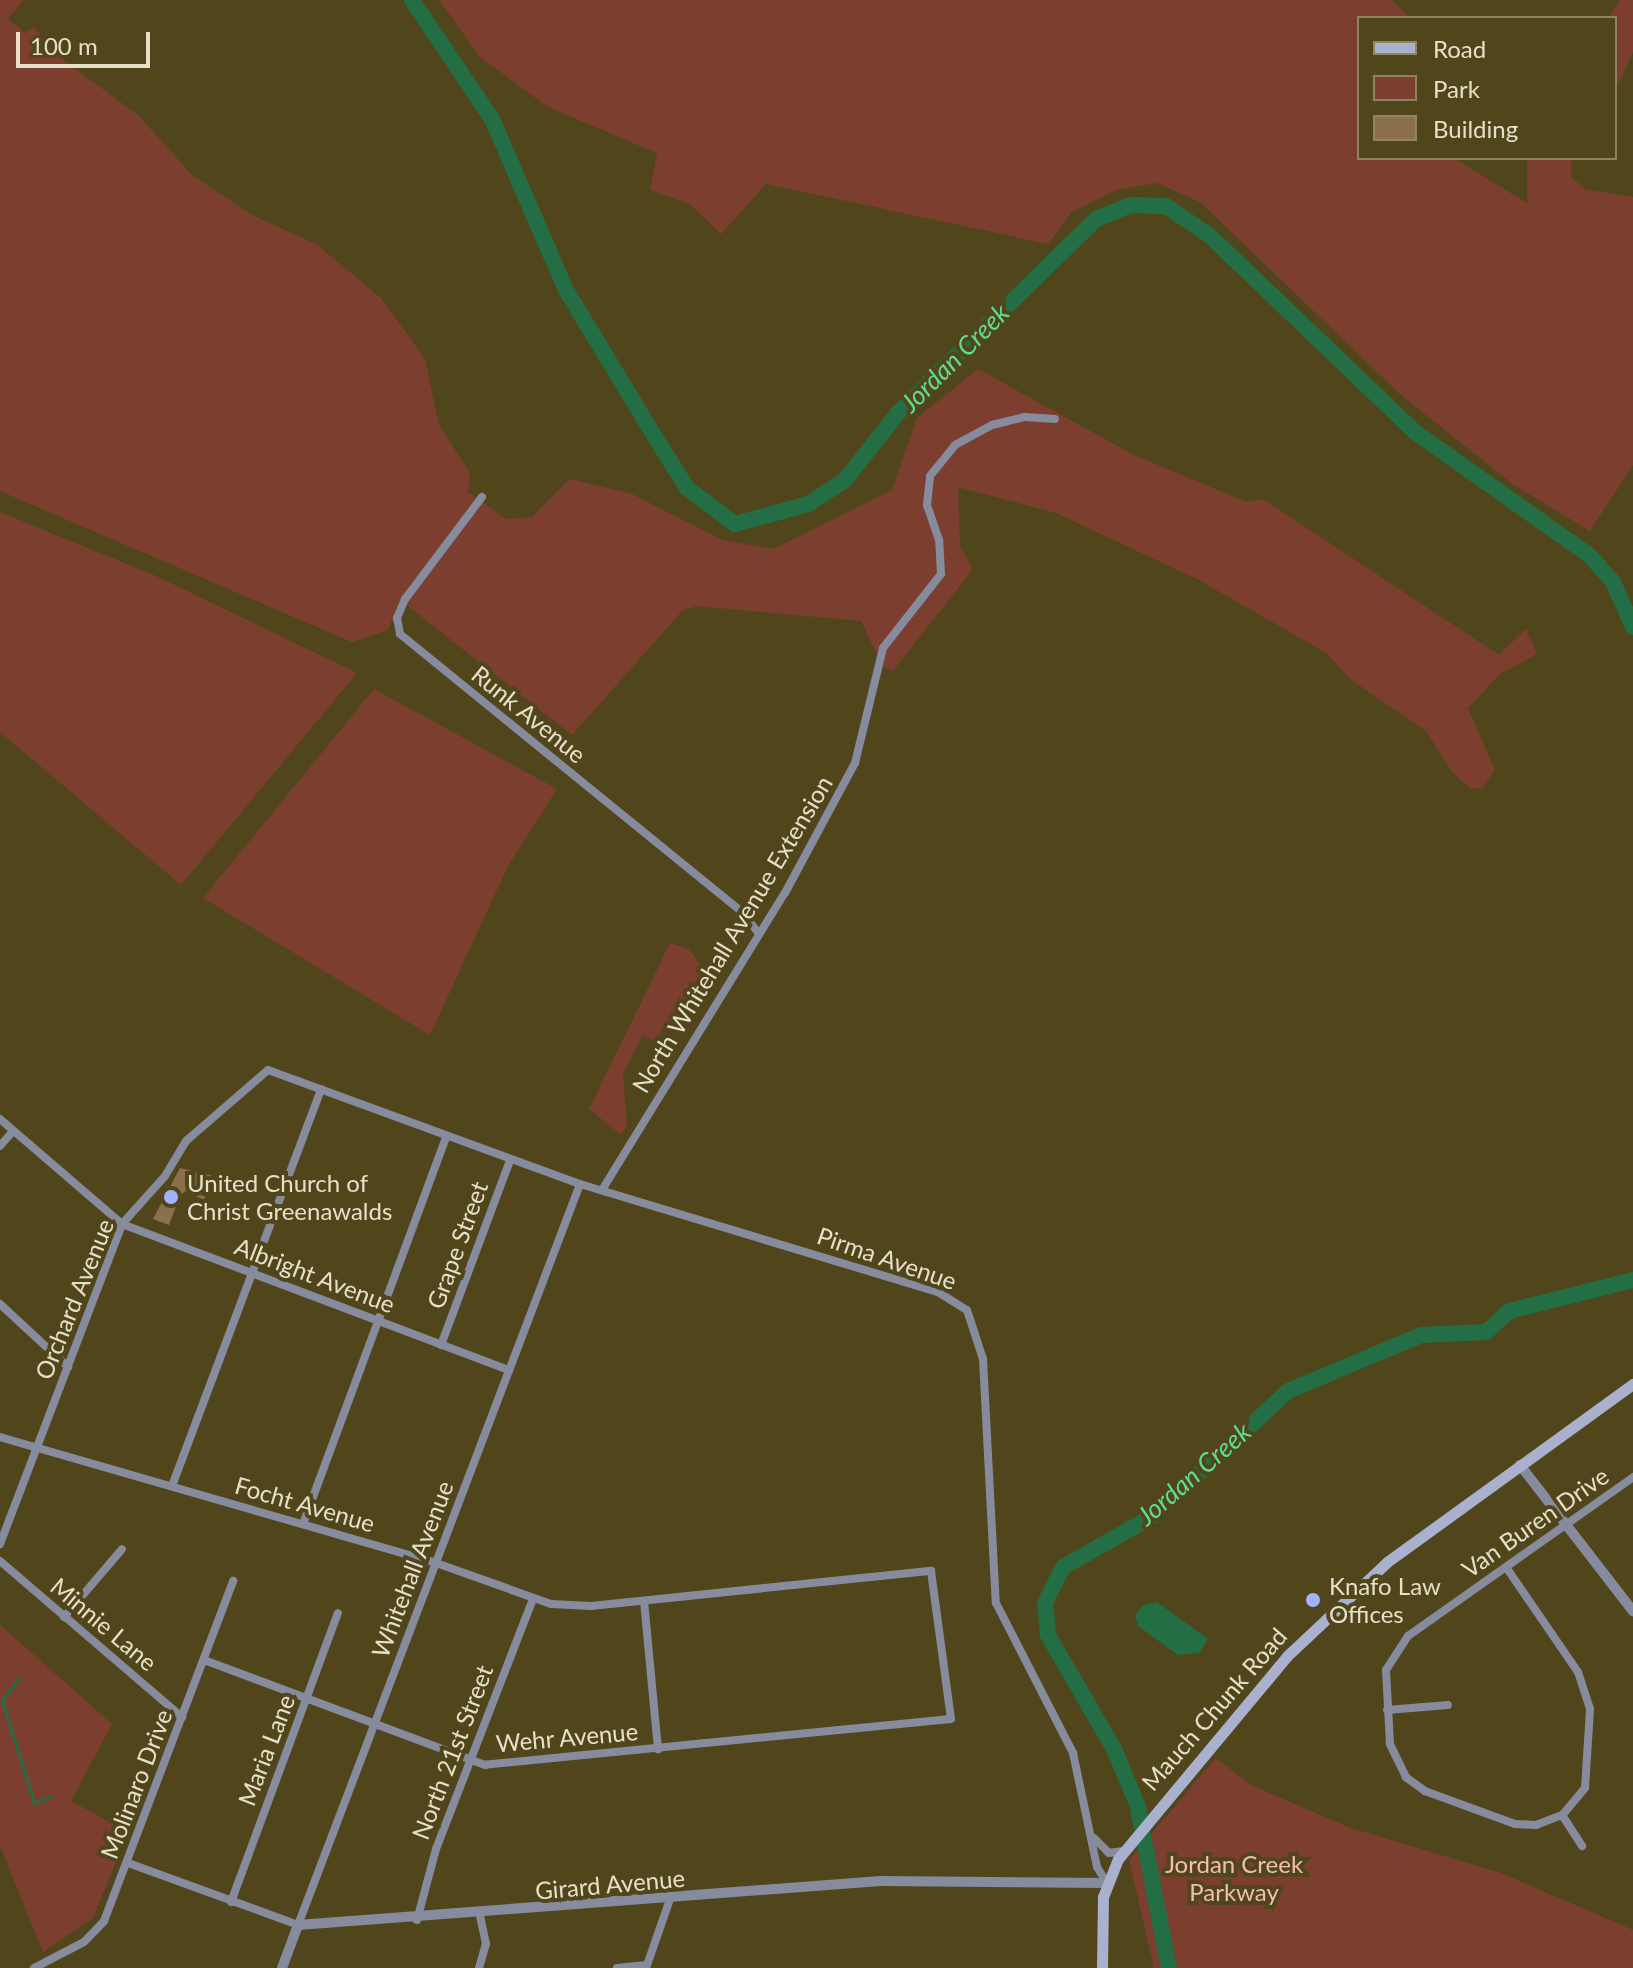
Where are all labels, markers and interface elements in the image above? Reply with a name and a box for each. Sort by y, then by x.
scale bar [20,16,154,66]
legend [1357,16,1617,160]
text: 100 m [30,31,98,60]
text: Road [1433,34,1486,63]
text: Park [1433,74,1480,103]
text: Building [1433,114,1518,143]
water label: Jordan Creek [894,297,1016,419]
street label: Runk Avenue [466,659,592,769]
street label: North Whitehall Avenue Extension [626,770,838,1098]
place label: United Church of Christ Greenawalds [187,1169,392,1225]
street label: Grape Street [421,1177,493,1313]
marker: United Church of Christ Greenawalds [162,1188,180,1206]
street label: Orchard Avenue [29,1214,119,1384]
street label: Pirma Avenue [813,1221,961,1295]
street label: Albright Avenue [231,1231,399,1319]
water label: Jordan Creek [1131,1416,1257,1532]
street label: Van Buren Drive [1456,1461,1614,1583]
street label: Focht Avenue [231,1470,379,1538]
street label: Whitehall Avenue [365,1476,459,1662]
street label: Minnie Lane [45,1571,163,1677]
place label: Knafo Law Offices [1329,1572,1441,1628]
marker: Knafo Law Offices [1304,1591,1322,1609]
street label: Mauch Chunk Road [1136,1622,1292,1796]
street label: North 21st Street [405,1661,499,1843]
street label: Maria Lane [232,1690,300,1810]
street label: Molinaro Drive [94,1705,178,1863]
street label: Wehr Avenue [494,1716,640,1758]
park label: Jordan Creek Parkway [1165,1850,1303,1906]
street label: Girard Avenue [534,1863,686,1905]

